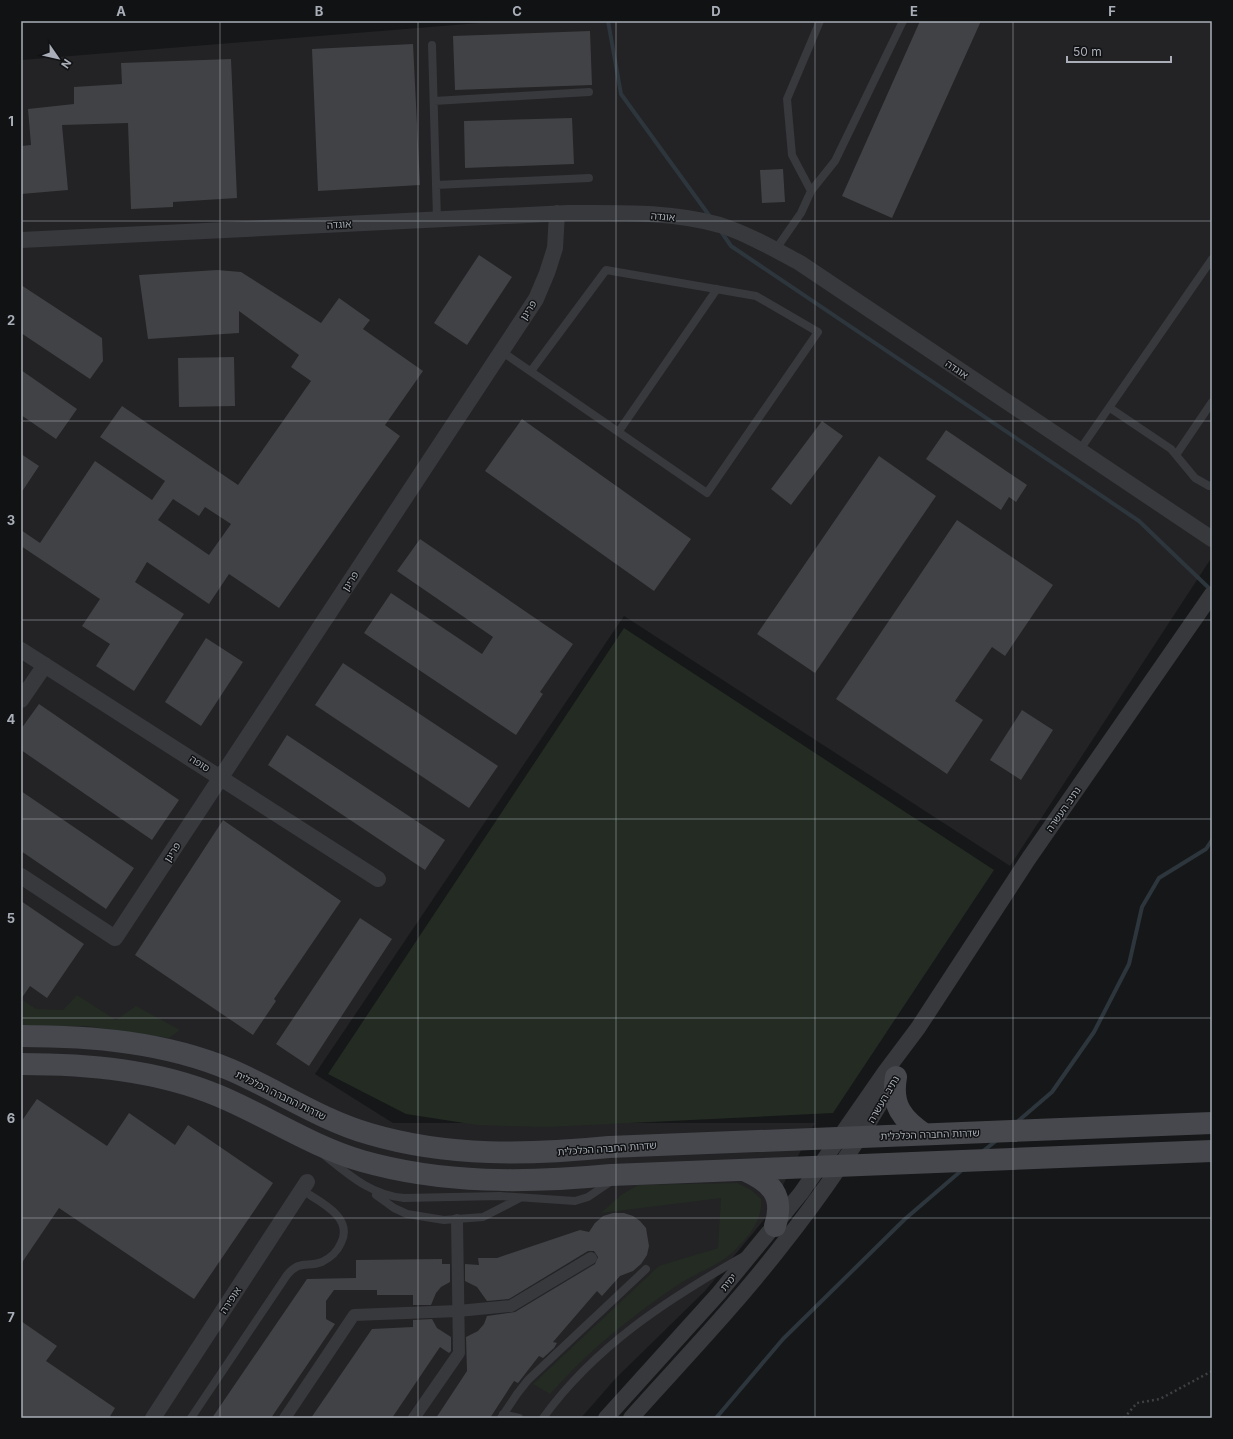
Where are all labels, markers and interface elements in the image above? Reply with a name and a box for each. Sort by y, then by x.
text: A [116,3,126,19]
text: B [315,3,324,19]
text: C [512,3,522,19]
text: D [711,3,721,19]
text: E [910,3,918,19]
text: F [1108,3,1116,19]
north arrow [38,38,78,78]
scale bar [1067,38,1171,64]
text: 50 m [1073,44,1102,59]
text: N [58,56,74,71]
text: 1 [8,113,14,129]
street label: אוגדה [650,209,676,223]
street label: אוגדה [326,217,352,231]
street label: פריגן [517,298,539,322]
text: 2 [7,312,15,328]
street label: אוגדה [943,357,971,381]
text: 3 [7,512,15,528]
street label: פריגן [339,569,361,593]
text: 4 [7,711,16,727]
street label: סופה [188,752,212,774]
street label: נתיב העשרה [1043,784,1083,834]
street label: פריגן [161,840,183,864]
text: 5 [7,910,15,926]
street label: שדרות החברה הכלכלית [234,1068,328,1122]
street label: נתיב העשרה [865,1073,901,1125]
text: 6 [7,1110,15,1126]
street label: שדרות החברה הכלכלית [880,1126,980,1142]
street label: שדרות החברה הכלכלית [557,1139,657,1157]
street label: ימית [717,1271,739,1293]
street label: אופירה [217,1284,243,1316]
text: 7 [7,1309,15,1325]

